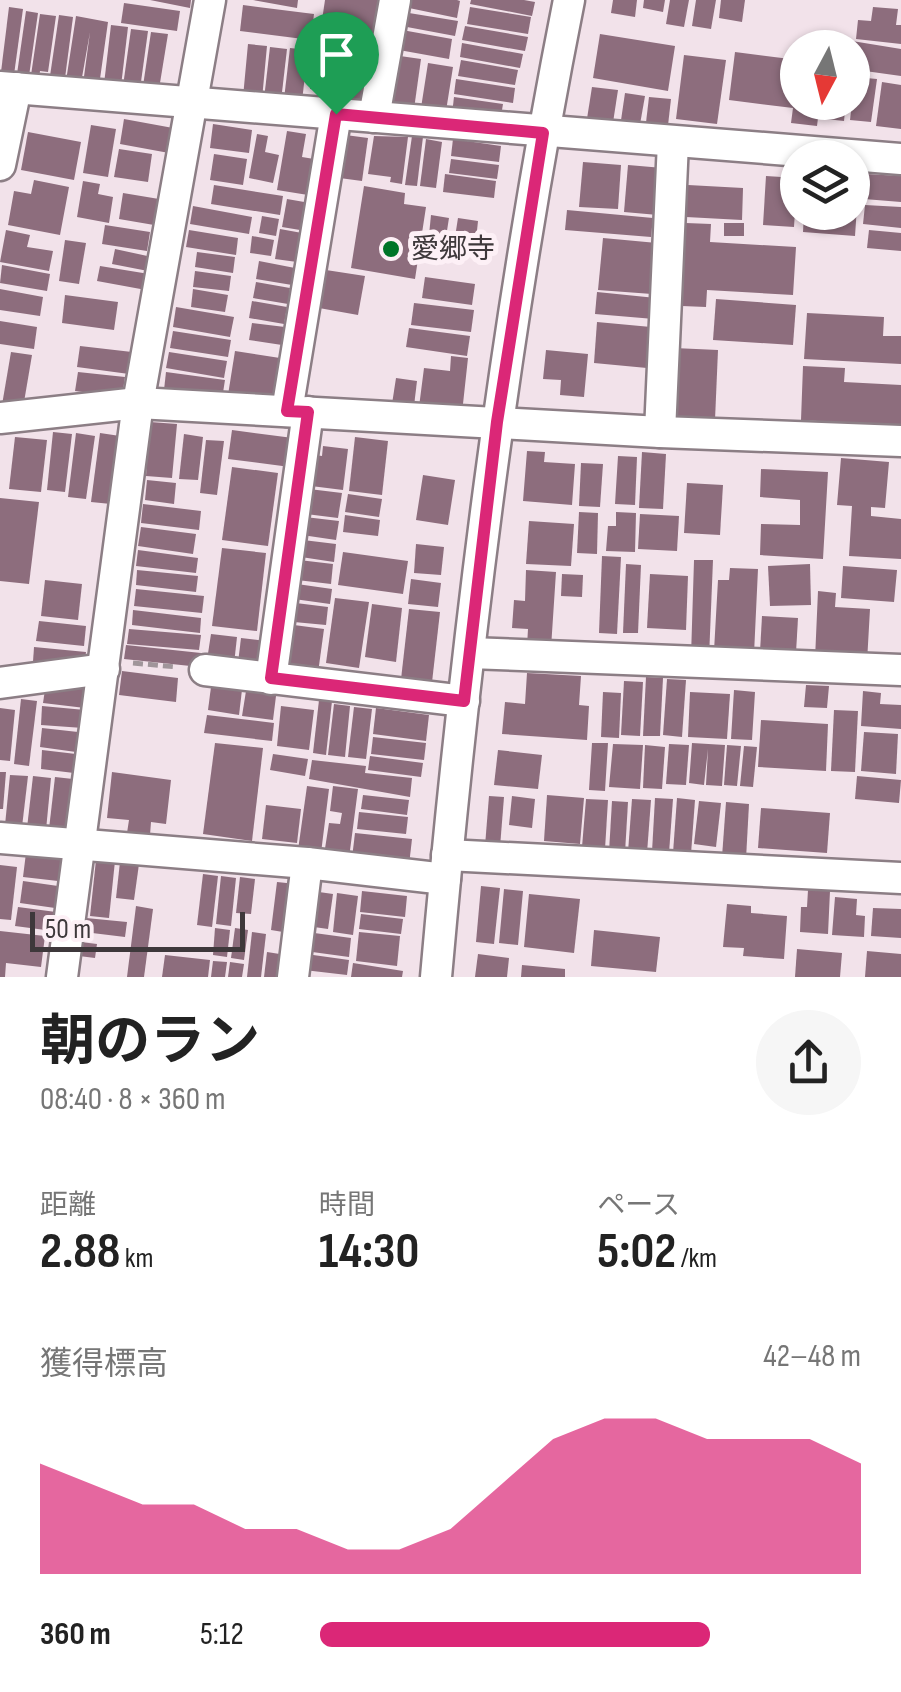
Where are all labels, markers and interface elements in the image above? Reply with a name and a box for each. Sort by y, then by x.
pin [294,12,379,115]
icon: arrive [309,27,364,82]
north arrow [780,30,870,120]
map controls [780,30,870,230]
button: layers [780,140,870,230]
place label: 愛郷寺 [411,233,495,266]
marker: 愛郷寺 [380,238,402,260]
scale bar [30,907,245,951]
text: 50 m [45,913,91,946]
text: 朝のラン [40,1009,260,1076]
button: share [756,1010,861,1115]
text: 08:40 · 8 × 360 m [40,1080,226,1119]
text: 距離 [40,1189,96,1222]
text: 時間 [319,1189,375,1222]
text: ペース [597,1189,680,1222]
text: 2.88 [40,1222,120,1282]
text: 14:30 [319,1222,419,1282]
text: 5:02 [597,1222,676,1282]
text: km [120,1242,154,1275]
text: /km [676,1242,717,1275]
text: 42–48 m [763,1337,861,1376]
text: 獲得標高 [40,1345,168,1384]
text: 360 m [40,1615,111,1654]
text: 5:12 [200,1615,244,1654]

